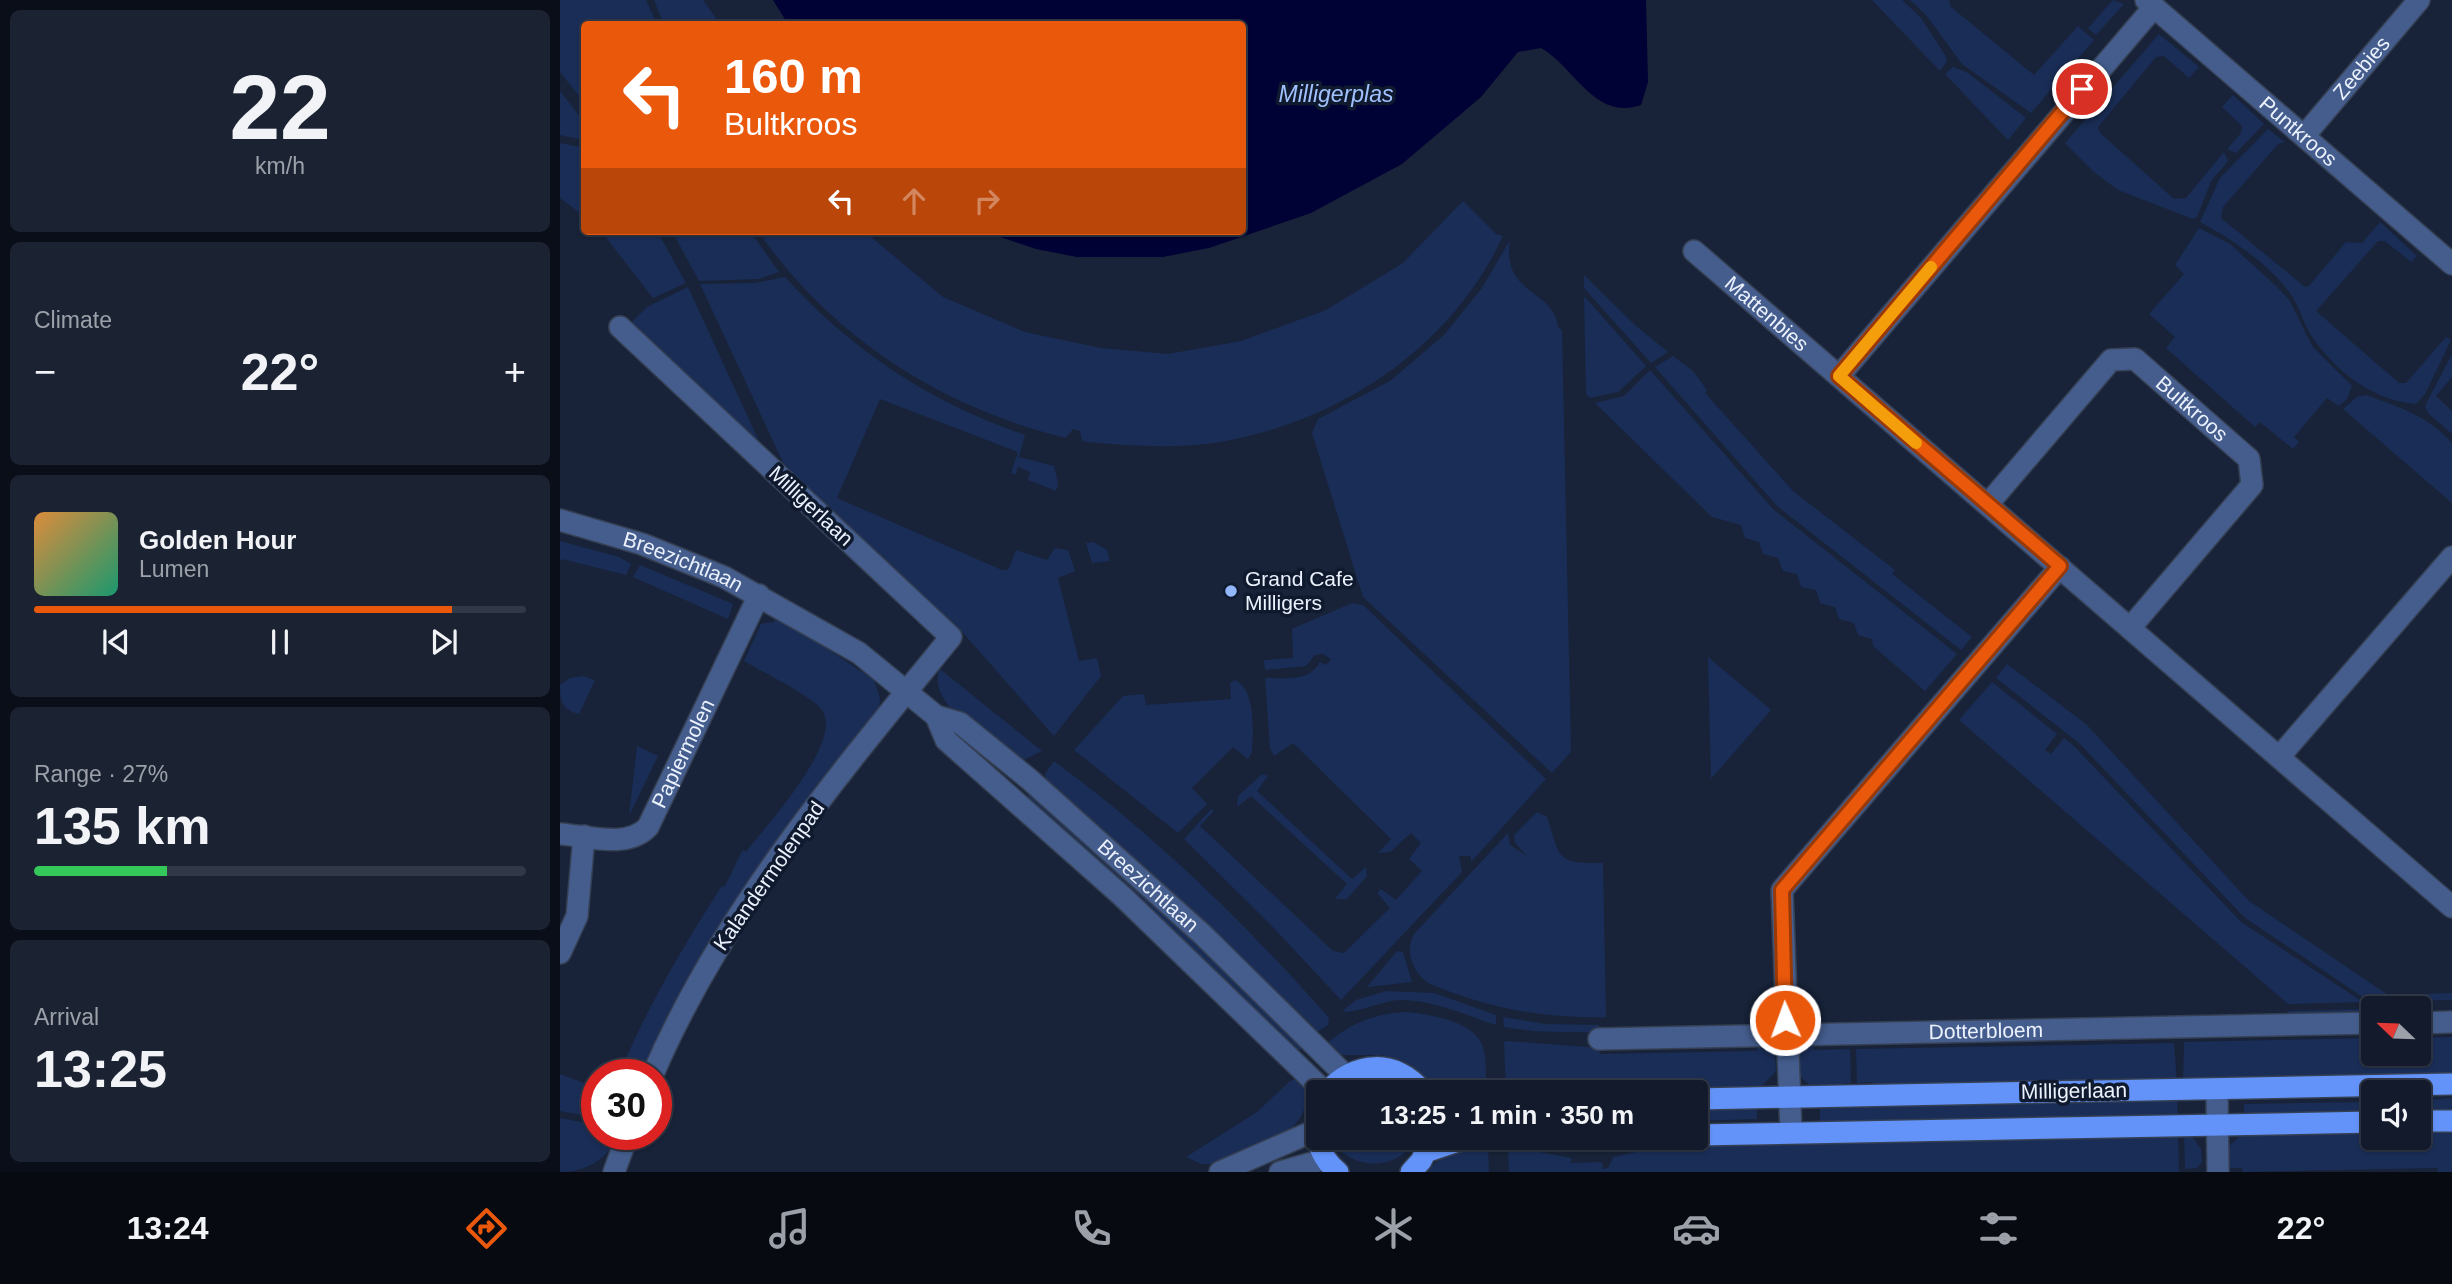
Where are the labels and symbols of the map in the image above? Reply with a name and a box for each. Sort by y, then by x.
street label: Zeebies [2328,32,2394,104]
pin [2052,59,2112,119]
water label: Milligerplas [1278,81,1394,107]
street label: Puntkroos [2255,91,2342,171]
street label: Mattenbies [1721,271,1813,356]
street label: Bultkroos [2152,371,2233,446]
street label: Milligerlaan [765,461,858,550]
street label: Breezichtlaan [621,527,747,596]
place label: Grand Cafe Milligers [1245,567,1354,614]
marker: Grand Cafe Milligers [1223,583,1239,599]
street label: Papiermolen [647,695,719,811]
street label: Kalandermolenpad [709,797,829,955]
street label: Breezichtlaan [1093,834,1204,936]
position arrow [1748,983,1822,1057]
north arrow [2361,996,2431,1066]
street label: Dotterbloem [1928,1018,2043,1043]
speed limit sign: 30 [581,1059,672,1150]
street label: Milligerlaan [2021,1078,2127,1103]

